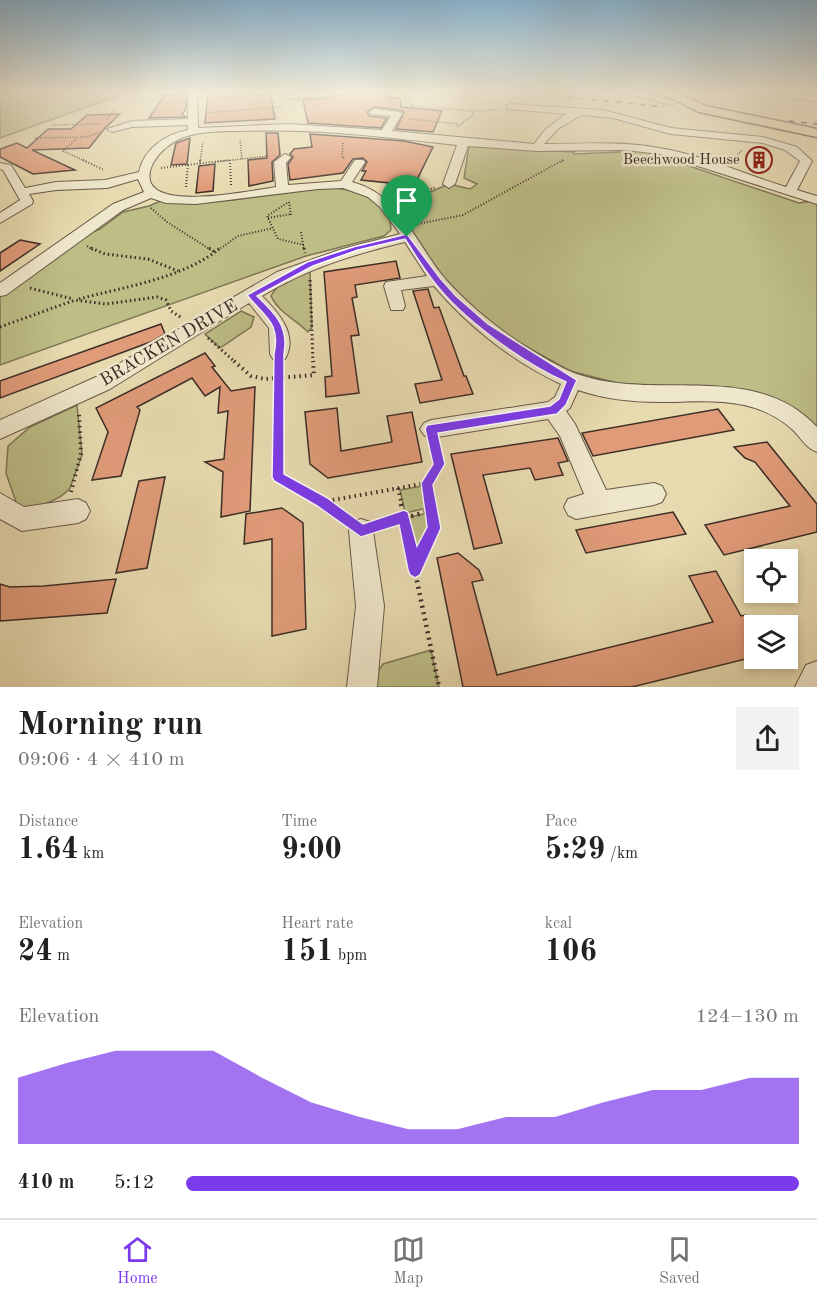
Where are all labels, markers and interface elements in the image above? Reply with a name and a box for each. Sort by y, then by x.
building icon: Beechwood House [744,145,774,175]
place label: Beechwood House [623,153,740,168]
pin [381,175,432,237]
icon: arrive [390,184,423,217]
street label: BRACKEN DRIVE [97,296,241,390]
map controls [744,549,798,669]
button: locate [744,549,798,603]
button: layers [744,615,798,669]
button: share [736,707,799,770]
text: Morning run [18,709,203,742]
text: 09:06 · 4 × 410 m [18,750,185,770]
text: Distance [18,814,78,830]
text: Time [281,814,317,830]
text: Pace [545,814,577,830]
text: 1.64 [18,835,79,865]
text: 9:00 [281,835,342,865]
text: 5:29 [545,835,605,865]
text: km [79,846,104,862]
text: /km [605,846,638,862]
text: Elevation [18,916,83,932]
text: Heart rate [281,916,353,932]
text: kcal [545,916,572,932]
text: 24 [18,937,53,967]
text: 151 [281,937,334,967]
text: 106 [545,937,597,967]
text: m [53,948,70,964]
text: bpm [334,948,367,964]
text: Elevation [18,1007,99,1027]
text: 124–130 m [696,1007,799,1027]
text: 410 m [18,1173,74,1193]
text: 5:12 [114,1173,154,1193]
tab: Home [117,1233,158,1289]
tab: Map [392,1233,425,1289]
tab: Saved [659,1233,700,1289]

